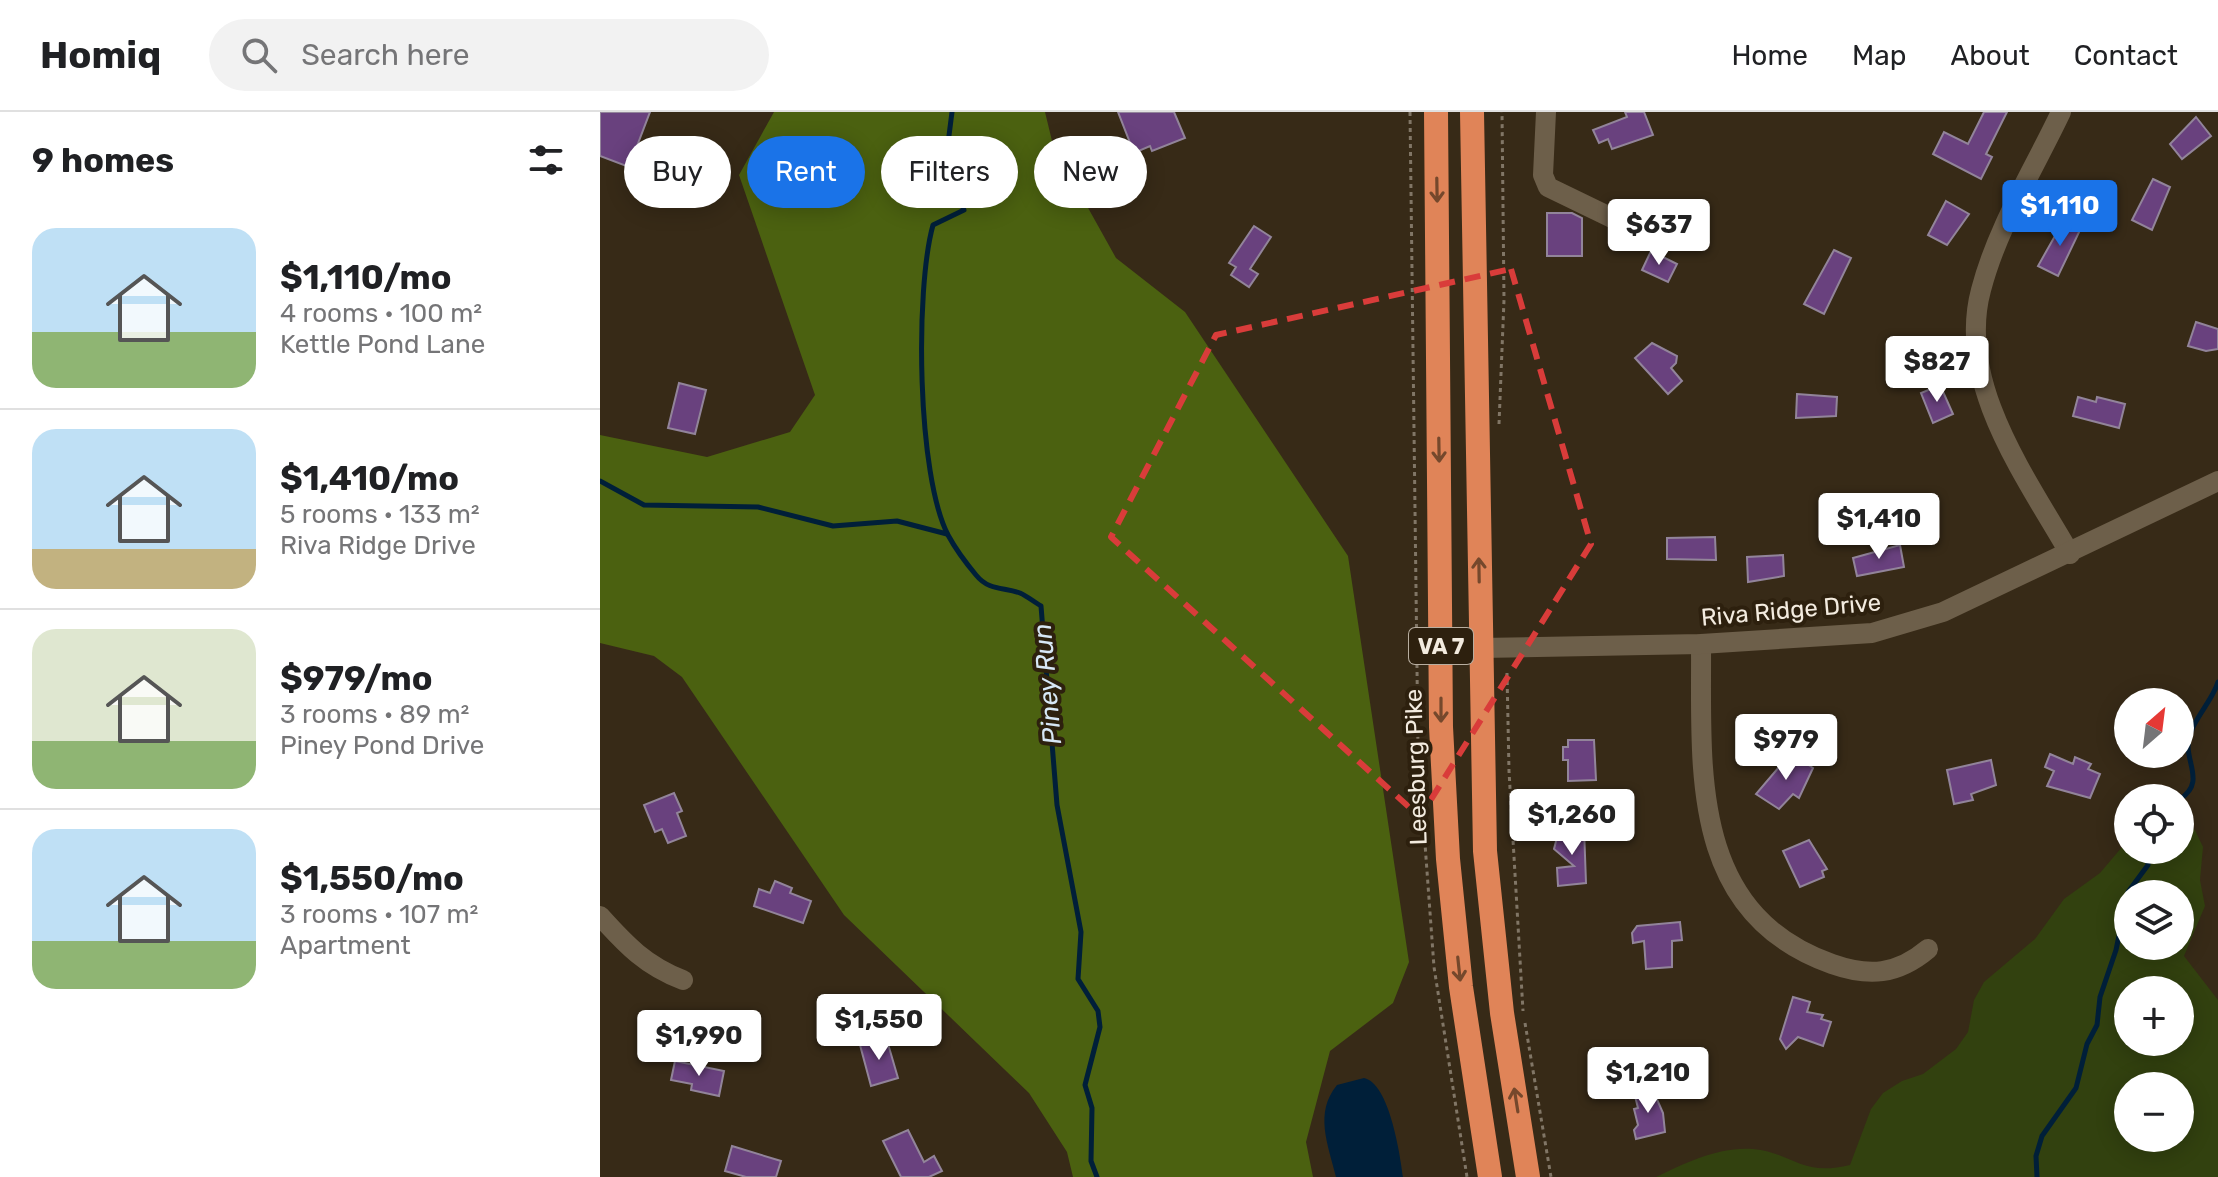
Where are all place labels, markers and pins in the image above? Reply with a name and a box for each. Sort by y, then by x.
pin: $1,110 [1995,180,2125,248]
pin: $637 [1612,199,1706,267]
pin: $827 [1890,336,1984,404]
pin: $1,410 [1814,493,1944,561]
pin: $979 [1739,714,1833,782]
pin: $1,260 [1507,789,1637,857]
pin: $1,550 [814,994,944,1062]
pin: $1,990 [634,1010,764,1078]
pin: $1,210 [1583,1047,1713,1115]

